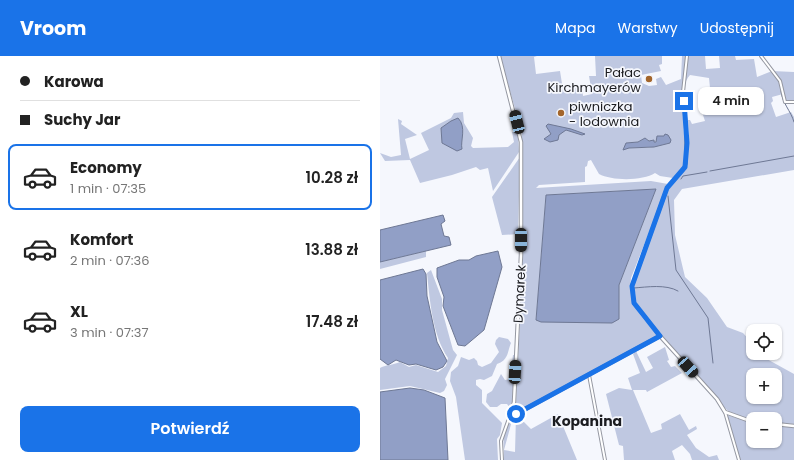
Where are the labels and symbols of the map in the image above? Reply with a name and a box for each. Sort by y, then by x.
place label: Pałac Kirchmayerów [548,63,641,97]
marker: Pałac Kirchmayerów [644,74,654,84]
callout: 4 min [698,87,764,115]
route end [675,92,693,110]
place label: piwniczka - lodownia [569,97,639,131]
marker: piwniczka - lodownia [556,108,566,118]
car [508,109,526,135]
car [515,228,527,252]
street label: Dymarek [508,264,531,324]
car [676,354,700,380]
car [508,360,522,384]
route start [507,405,525,423]
district label: Kopanina [552,411,622,431]

